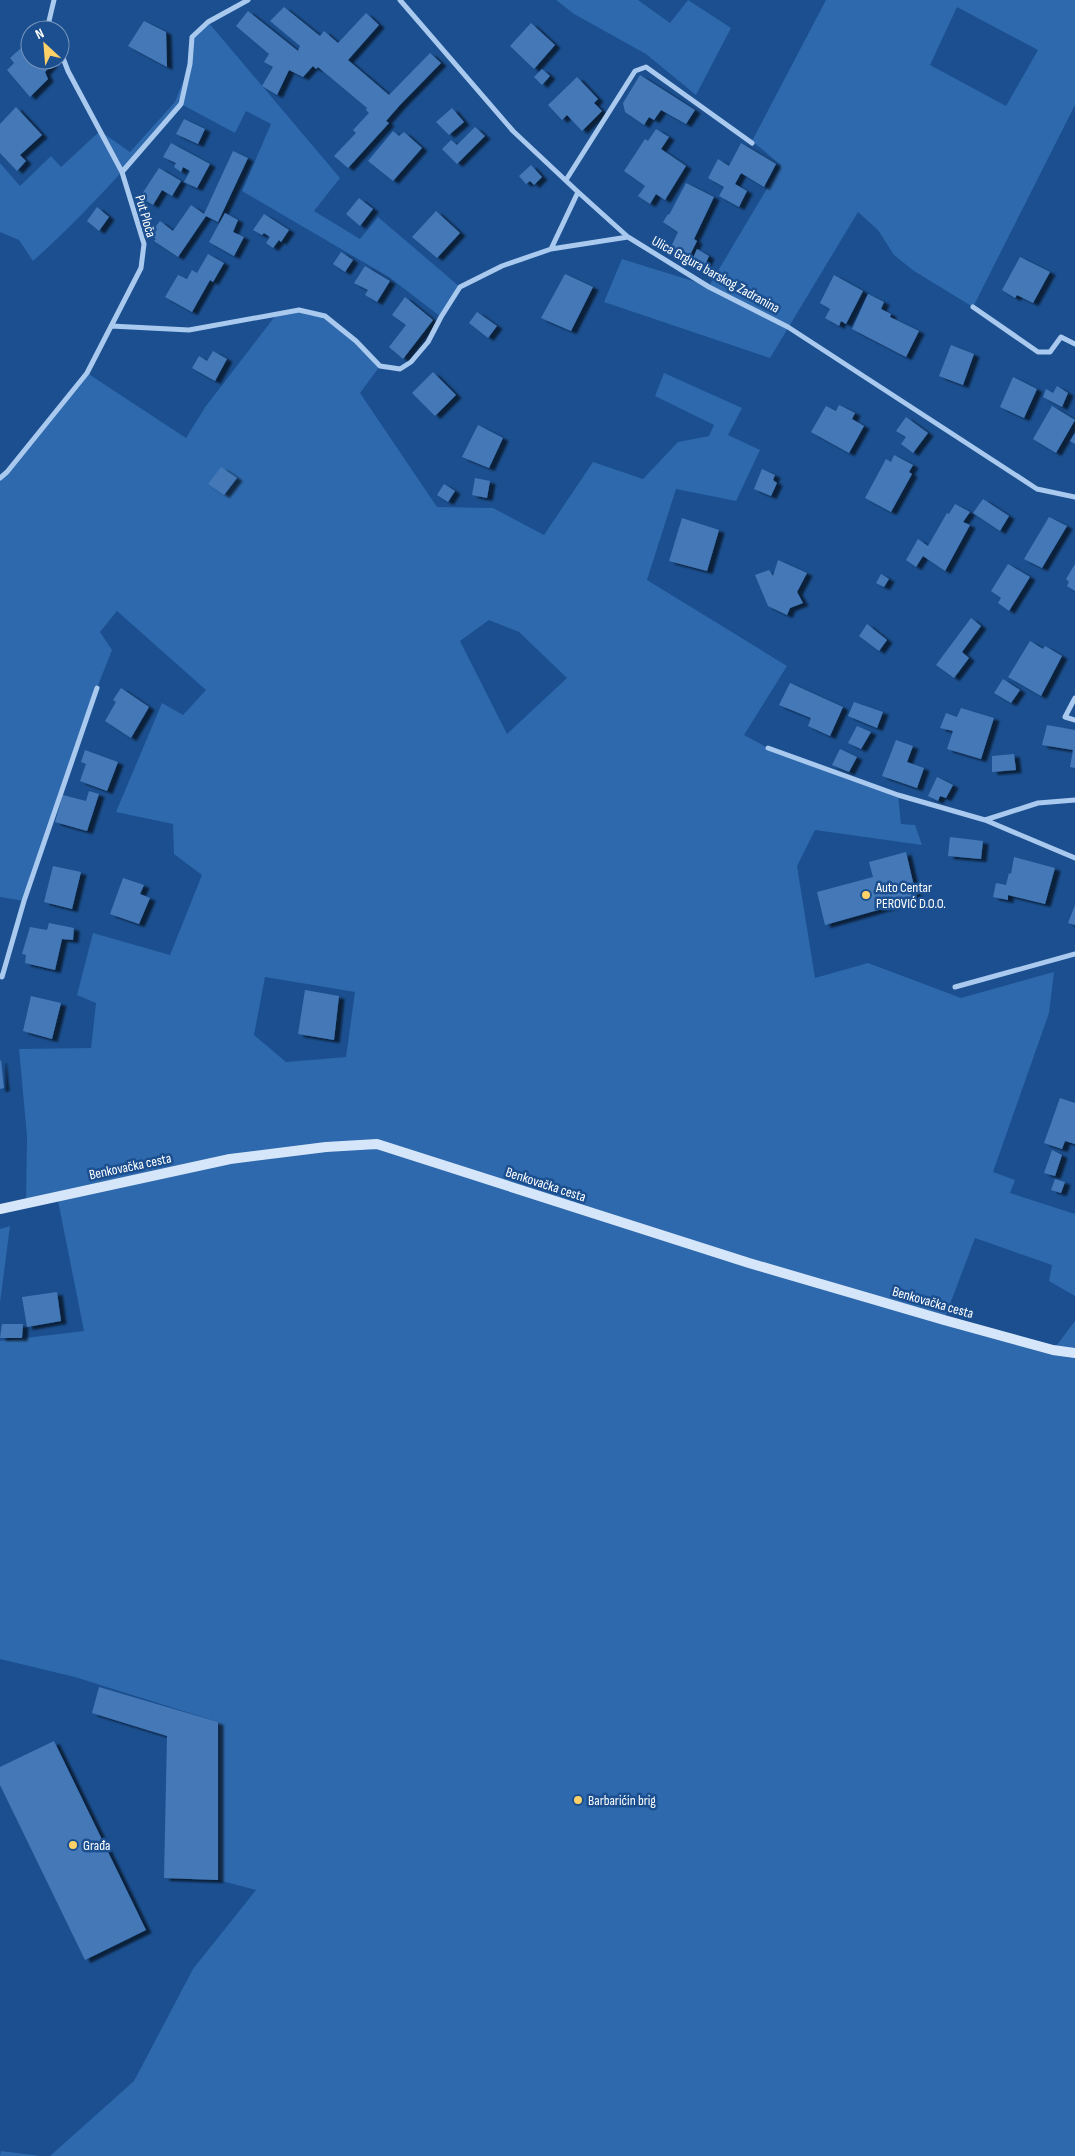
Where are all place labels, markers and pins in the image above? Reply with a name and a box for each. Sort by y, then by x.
place label: Auto Centar PEROVIĆ D.O.O. [875,879,946,912]
marker: Auto Centar PEROVIĆ D.O.O. [860,889,872,901]
place label: Barbarićin brig [588,1792,656,1809]
marker: Barbarićin brig [572,1794,584,1806]
place label: Građa [83,1837,110,1854]
marker: Građa [67,1839,79,1851]

